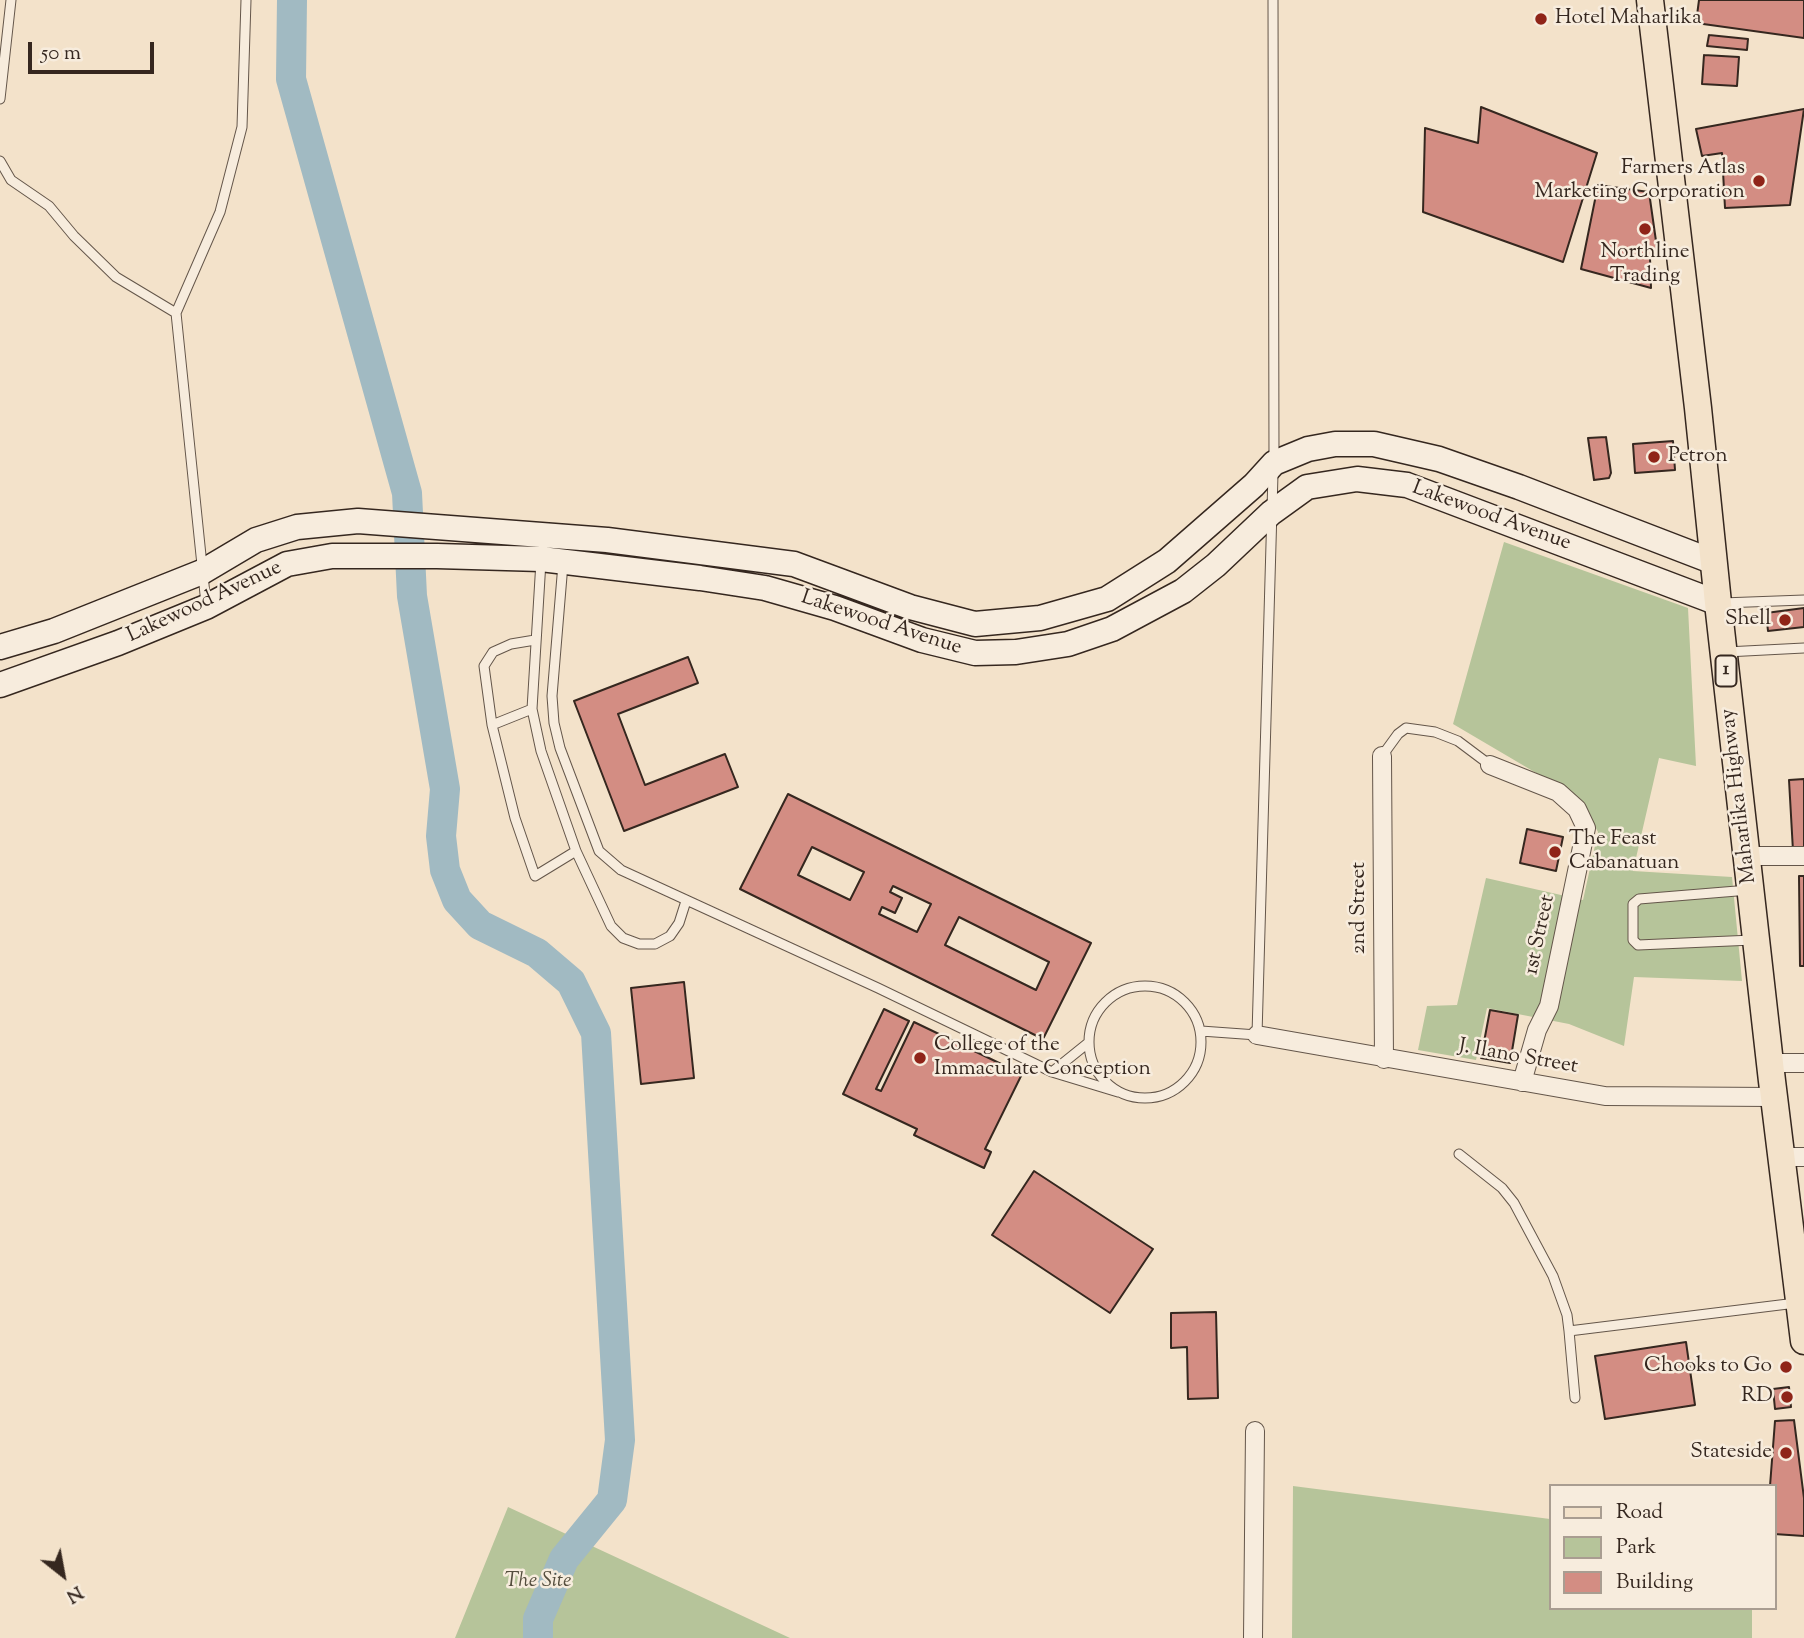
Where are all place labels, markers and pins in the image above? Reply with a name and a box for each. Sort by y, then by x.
place label: Hotel Maharlika [1555,6,1702,32]
marker: Hotel Maharlika [1533,11,1549,27]
place label: Farmers Atlas Marketing Corporation [1535,156,1745,206]
marker: Farmers Atlas Marketing Corporation [1751,173,1767,189]
marker: Northline Trading [1637,221,1653,237]
place label: Northline Trading [1600,240,1690,290]
place label: Petron [1668,444,1728,470]
marker: Petron [1646,449,1662,465]
place label: Shell [1725,607,1771,633]
marker: Shell [1777,612,1793,628]
place label: The Feast Cabanatuan [1569,827,1680,877]
marker: The Feast Cabanatuan [1547,844,1563,860]
place label: College of the Immaculate Conception [934,1033,1151,1083]
marker: College of the Immaculate Conception [912,1050,928,1066]
place label: Chooks to Go [1644,1354,1772,1380]
marker: Chooks to Go [1778,1359,1794,1375]
place label: RD [1741,1384,1773,1410]
marker: RD [1779,1389,1795,1405]
place label: Stateside [1690,1440,1772,1466]
marker: Stateside [1778,1445,1794,1461]

